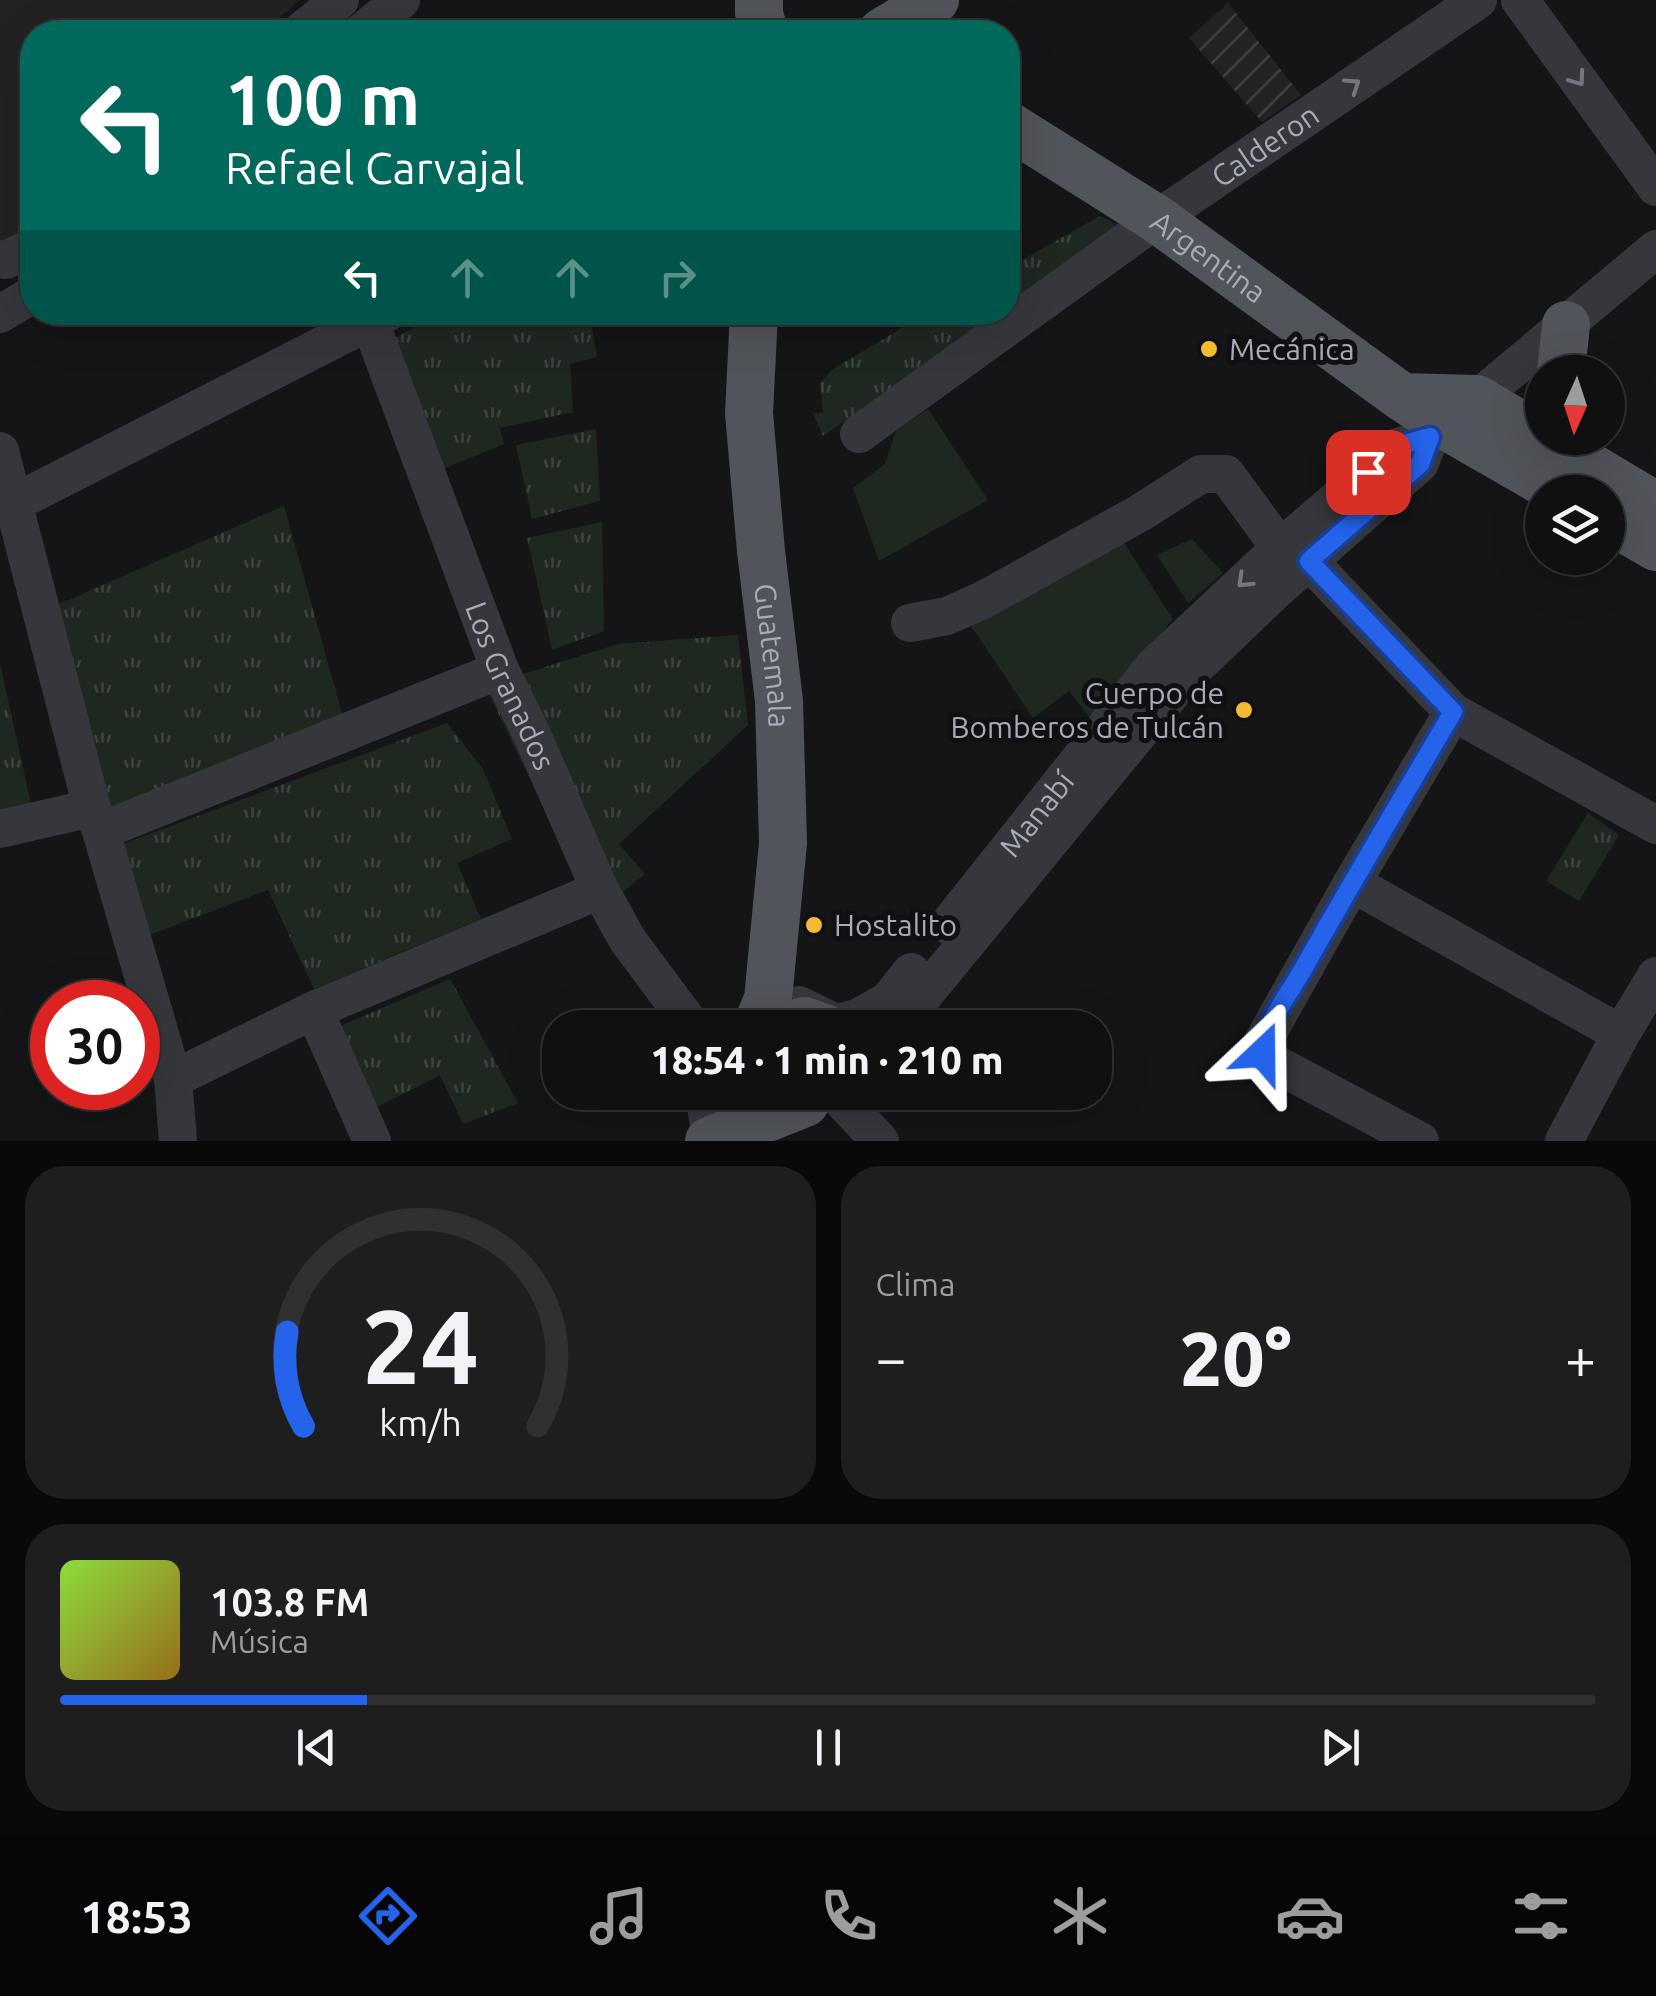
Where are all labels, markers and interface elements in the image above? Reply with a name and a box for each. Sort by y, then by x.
icon: left [60,60,190,190]
text: 100 m [225,60,420,138]
one-way arrow [1566,68,1583,86]
one-way arrow [1342,79,1361,97]
street label: Calderon [1205,97,1325,194]
text: Refael Carvajal [225,142,525,193]
street label: Argentina [1145,204,1273,309]
icon: left [335,250,390,305]
icon: ahead [440,250,495,305]
icon: ahead [545,250,600,305]
icon: right [650,250,705,305]
place label: Mecánica [1229,332,1355,366]
marker: Mecánica [1198,338,1220,360]
north arrow [1525,355,1625,455]
map controls [1525,355,1625,575]
pin [1326,430,1411,515]
icon: arrive [1341,445,1396,500]
button: layers [1525,475,1625,575]
one-way arrow [1238,570,1256,588]
street label: Guatemala [748,581,797,728]
street label: Los Granados [459,597,562,775]
place label: Cuerpo de Bomberos de Tulcán [950,676,1224,744]
marker: Cuerpo de Bomberos de Tulcán [1233,699,1255,721]
street label: Manabí [992,764,1081,863]
place label: Hostalito [834,908,957,942]
marker: Hostalito [803,914,825,936]
speed limit sign: 30 [30,980,160,1110]
position arrow [1210,1001,1314,1105]
text: 18:54 · 1 min · 210 m [650,1039,1004,1081]
text: Clima [876,1266,955,1302]
text: 24 [362,1287,479,1404]
text: 20° [1180,1316,1292,1400]
text: − [876,1327,907,1388]
text: + [1565,1327,1596,1388]
text: km/h [379,1403,462,1443]
text: 103.8 FM [210,1581,369,1623]
text: Música [210,1623,309,1659]
icon: previous [289,1720,344,1775]
icon: pause [801,1720,856,1775]
icon: next [1313,1720,1368,1775]
icon: directions [353,1881,423,1951]
icon: music [584,1881,654,1951]
icon: phone [814,1881,884,1951]
icon: climate [1045,1881,1115,1951]
icon: car [1275,1881,1345,1951]
icon: filters [1506,1881,1576,1951]
text: 18:53 [80,1891,193,1942]

